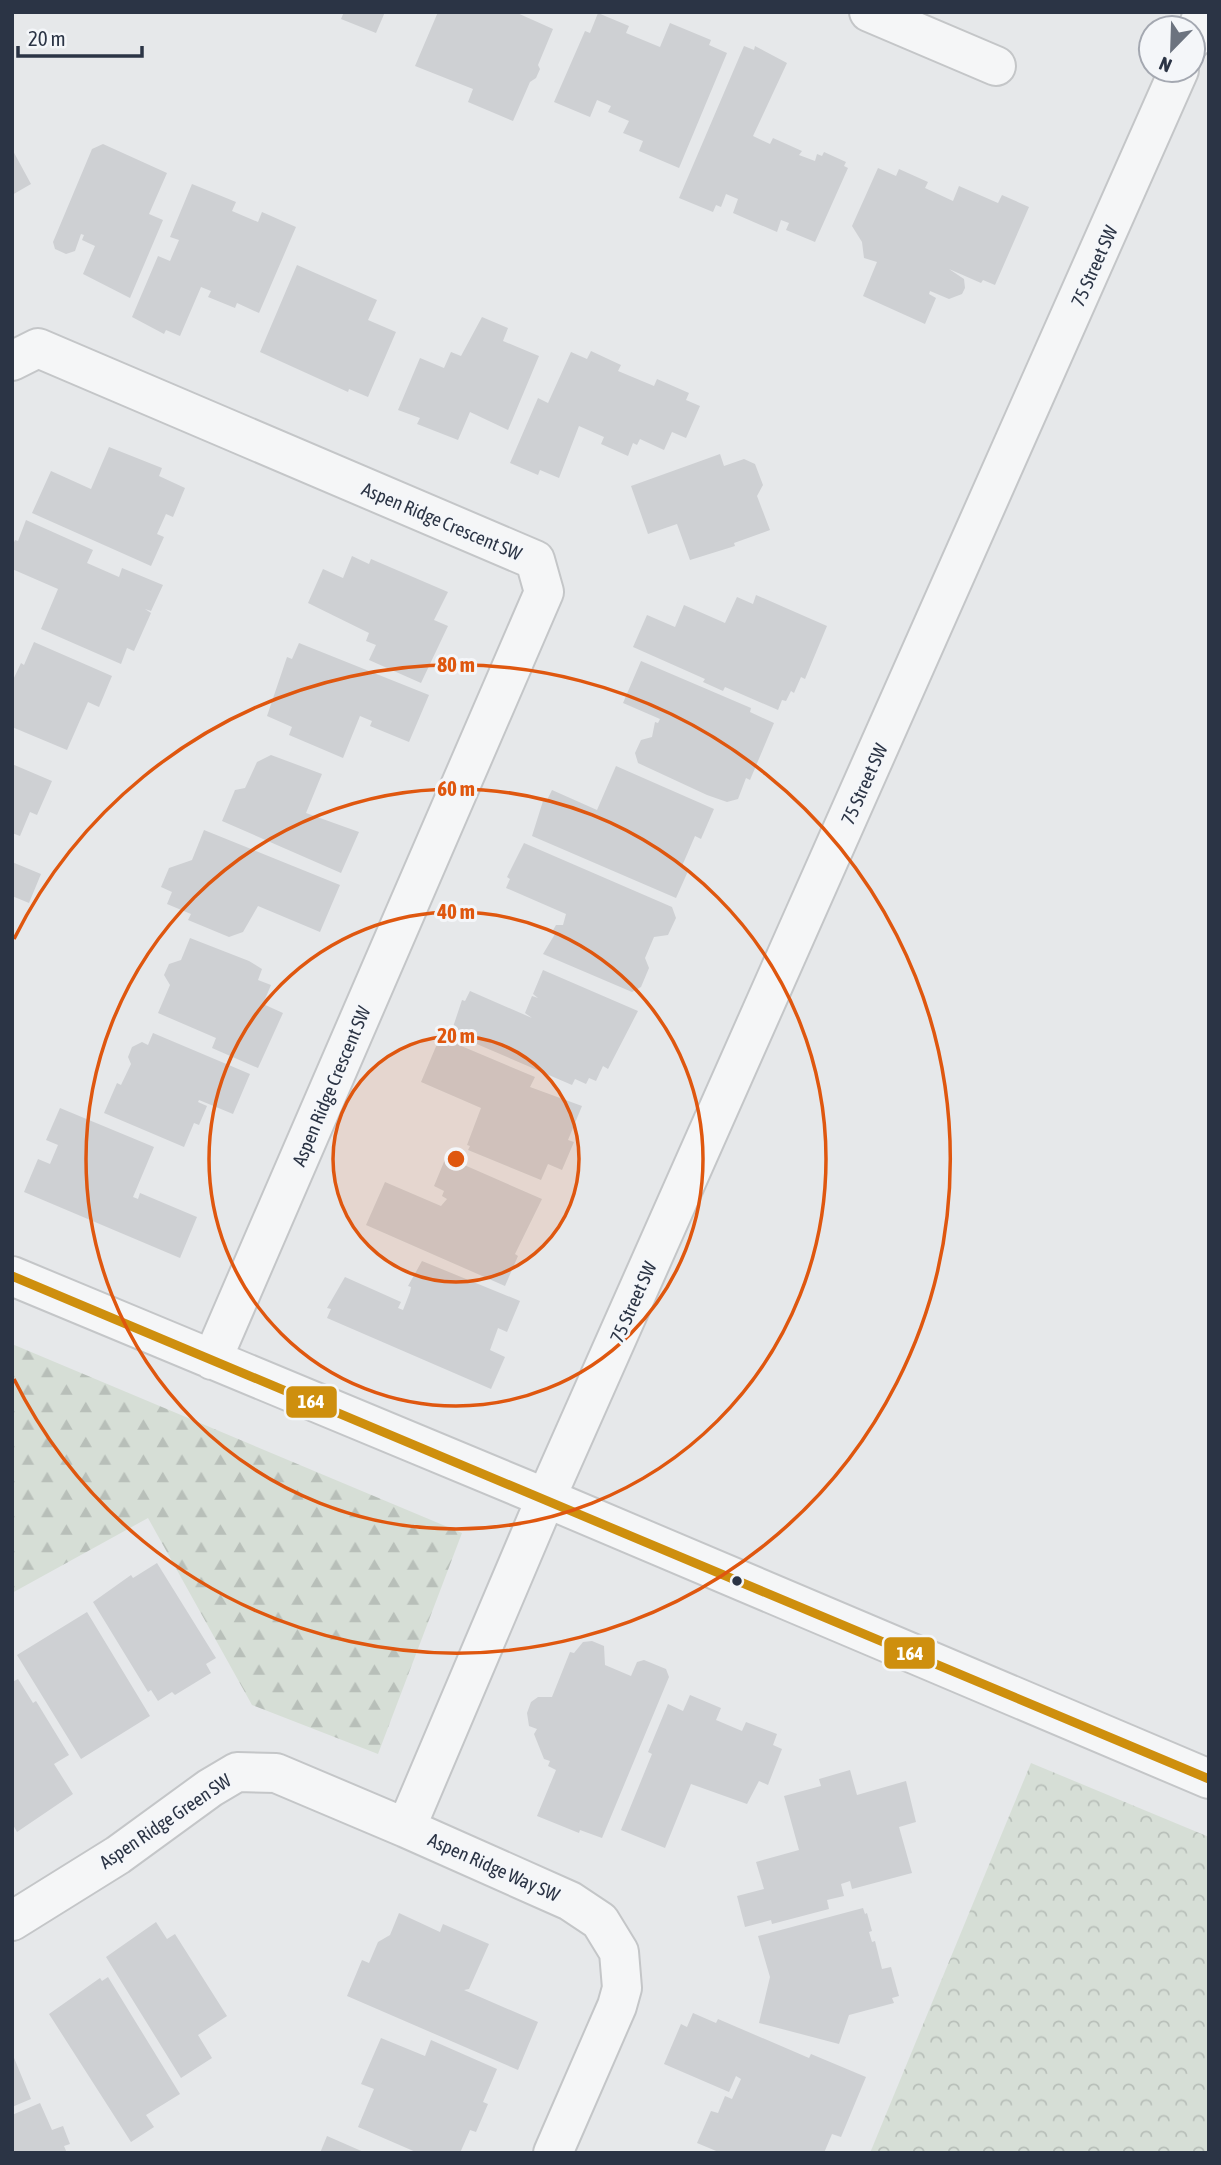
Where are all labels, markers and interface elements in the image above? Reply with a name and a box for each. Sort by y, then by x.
scale bar [18,14,142,58]
north arrow [1137,14,1207,84]
text: 20 m [28,26,66,50]
text: N [1156,52,1175,77]
street label: 75 Street SW [1066,222,1122,310]
street label: Aspen Ridge Crescent SW [359,477,525,565]
text: 80 m [437,652,475,676]
street label: 75 Street SW [836,740,892,828]
text: 60 m [437,776,475,800]
text: 40 m [436,899,475,923]
street label: Aspen Ridge Crescent SW [287,1003,375,1169]
text: 20 m [437,1023,475,1047]
centre of rings [444,1147,468,1171]
street label: 75 Street SW [605,1258,661,1346]
line badge: 164 [285,1385,338,1419]
text: 164 [298,1390,324,1412]
unlabelled marker [730,1574,744,1588]
line badge: 164 [883,1636,936,1670]
text: 164 [897,1642,923,1664]
street label: Aspen Ridge Green SW [95,1769,235,1873]
street label: Aspen Ridge Way SW [425,1828,563,1906]

